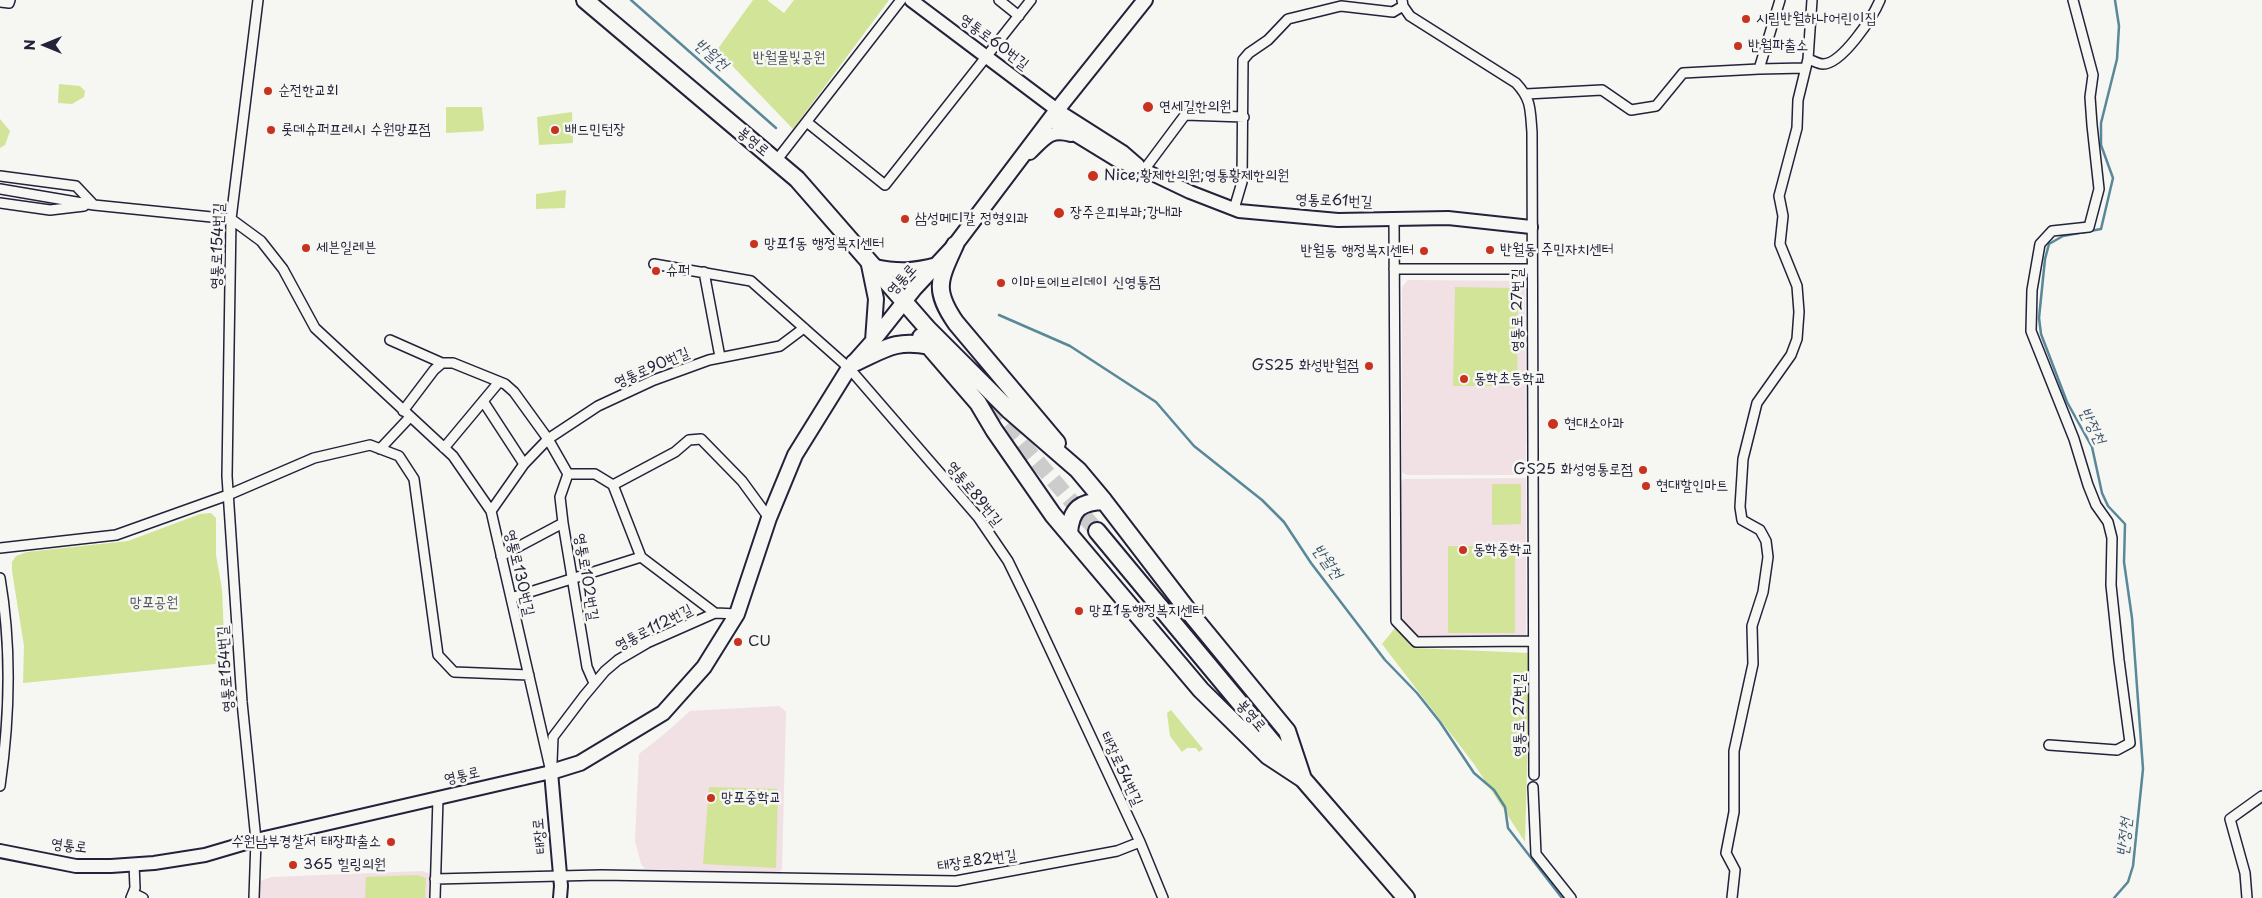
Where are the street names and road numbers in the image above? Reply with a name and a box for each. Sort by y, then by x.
street label: 영통로60번길 [956,10,1032,74]
street label: 봉영로 [733,123,773,161]
street label: 영통로61번길 [1295,191,1373,211]
street label: 영통로154번길 [207,202,229,290]
street label: 영통로 [883,261,921,299]
street label: 영통로 27번길 [1509,268,1527,352]
street label: 영통로90번길 [612,344,692,392]
street label: 영통로89번길 [942,458,1006,530]
street label: 영통로130번길 [500,528,538,618]
street label: 영통로102번길 [570,532,602,622]
street label: 영통로112번길 [612,601,696,655]
street label: 영통로154번길 [214,625,238,713]
street label: 영통로 27번길 [1511,673,1529,757]
street label: 봉영로 [1232,696,1270,736]
street label: 태장로54번길 [1096,729,1146,809]
street label: 영통로 [442,763,482,789]
street label: 태장로 [529,817,551,855]
street label: 영통로 [50,835,88,857]
street label: 태장로82번길 [936,847,1018,875]

